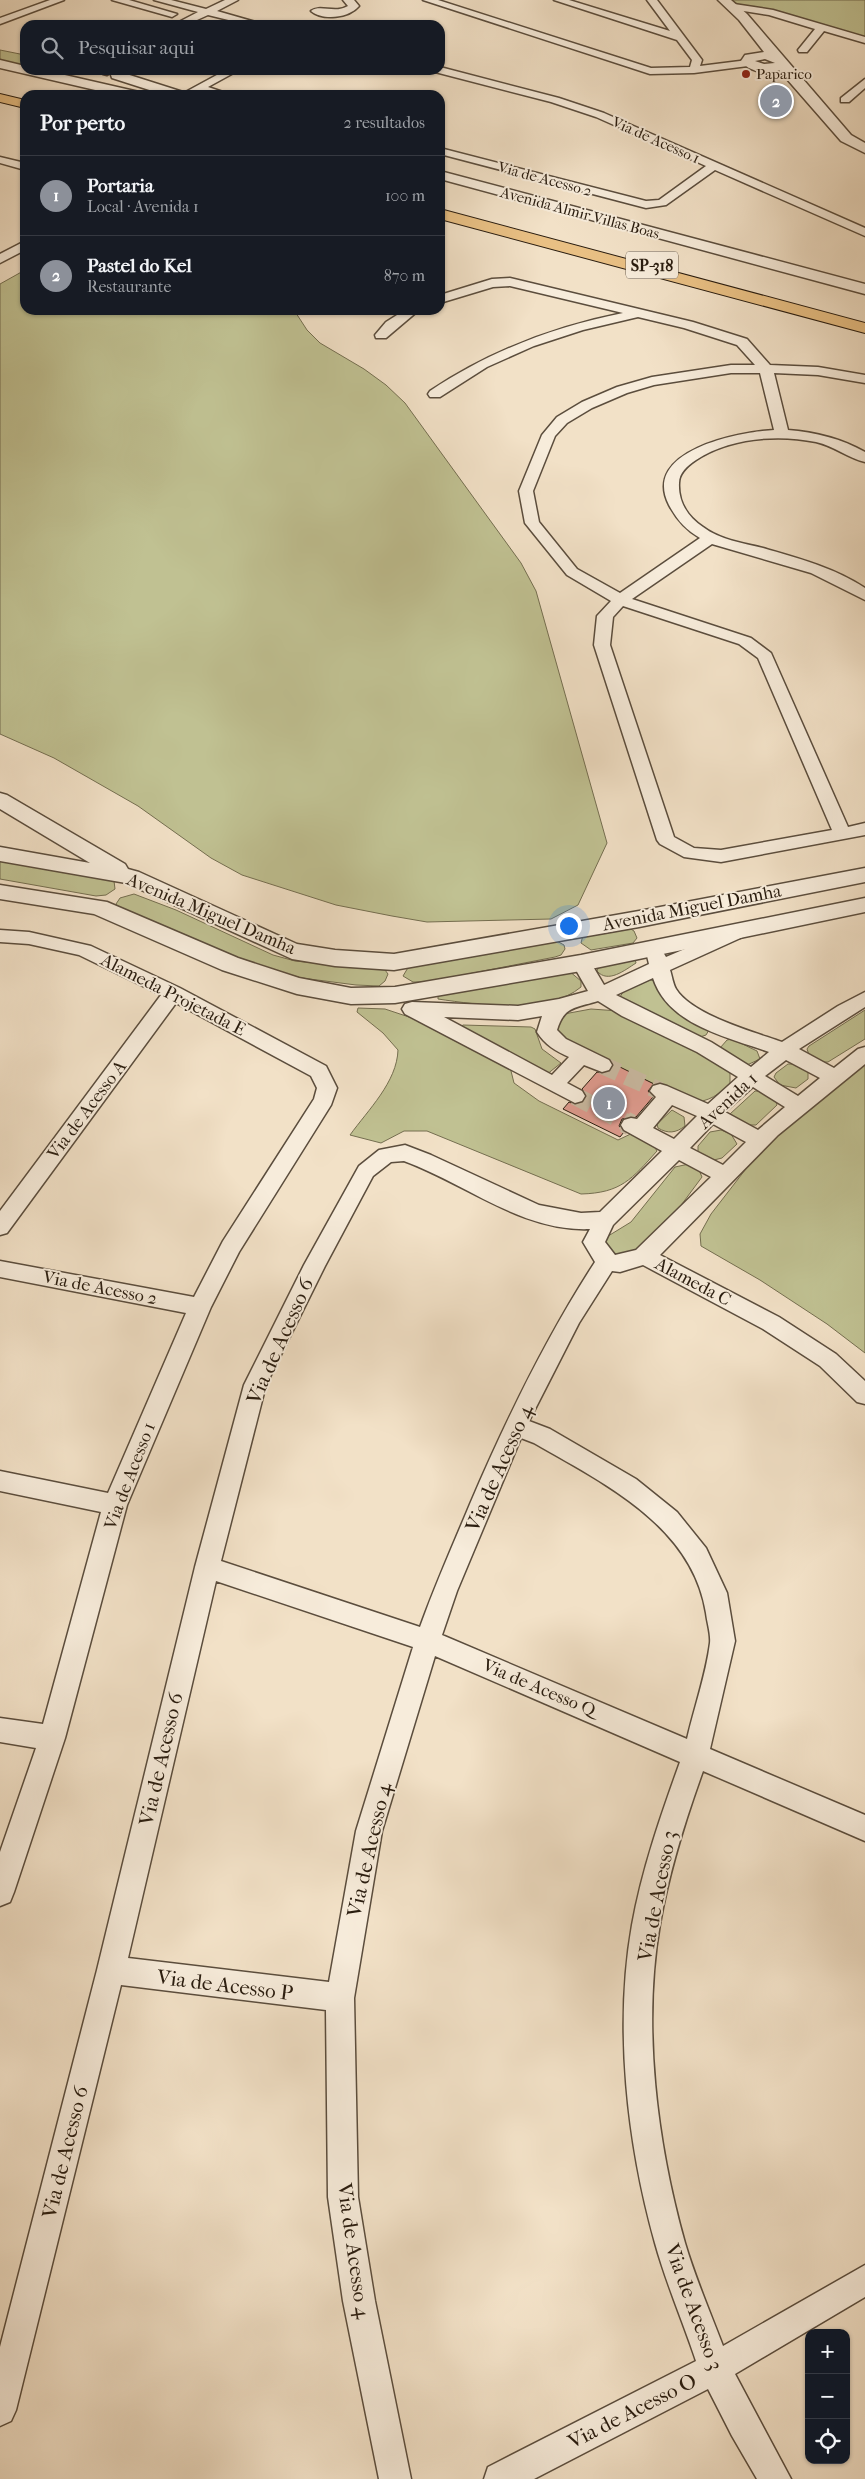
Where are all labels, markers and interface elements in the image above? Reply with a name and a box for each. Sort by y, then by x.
search box [20,20,445,75]
icon: search [38,34,66,62]
text: Pesquisar aqui [78,37,195,59]
place label: Paparico [756,65,812,83]
marker: Paparico [740,68,752,80]
pin: 2 [760,82,792,120]
text: Por perto [40,111,125,135]
street label: Via de Acesso 1 [608,112,703,167]
text: 2 resultados [344,113,425,132]
street label: Via de Acesso 2 [495,158,594,200]
text: Portaria [87,175,154,197]
street label: Avenida Almir Villas Boas [498,183,662,243]
text: 1 [53,186,59,205]
text: 100 m [385,186,425,205]
text: Local · Avenida 1 [87,197,199,216]
road number: SP-318 [626,252,678,278]
text: Pastel do Kel [87,255,192,277]
text: 2 [52,266,60,285]
text: 870 m [384,266,425,285]
text: Restaurante [87,277,171,296]
street label: Avenida Miguel Damha [123,869,299,959]
street label: Avenida Miguel Damha [600,880,784,936]
your location [556,913,582,939]
street label: Alameda Projetada E [96,949,249,1041]
street label: Via de Acesso A [42,1056,131,1164]
street label: Avenida 1 [693,1068,762,1134]
pin: 1 [593,1084,625,1122]
street label: Alameda C [651,1253,735,1311]
street label: Via de Acesso 2 [40,1266,159,1309]
street label: Via de Acesso 6 [241,1274,319,1409]
street label: Via de Acesso 4 [460,1400,538,1536]
street label: Via de Acesso 1 [100,1420,160,1533]
street label: Via de Acesso Q [479,1654,604,1724]
street label: Via de Acesso 6 [134,1690,188,1829]
street label: Via de Acesso 4 [342,1780,396,1920]
street label: Via de Acesso 3 [632,1828,681,1964]
street label: Via de Acesso P [155,1965,295,2005]
street label: Via de Acesso 6 [37,2083,93,2222]
street label: Via de Acesso 4 [332,2181,375,2321]
street label: Via de Acesso 3 [660,2240,728,2374]
map controls [805,2329,850,2464]
button: + [805,2329,850,2374]
street label: Via de Acesso O [563,2368,700,2454]
button: − [805,2374,850,2419]
button: locate [805,2419,850,2464]

